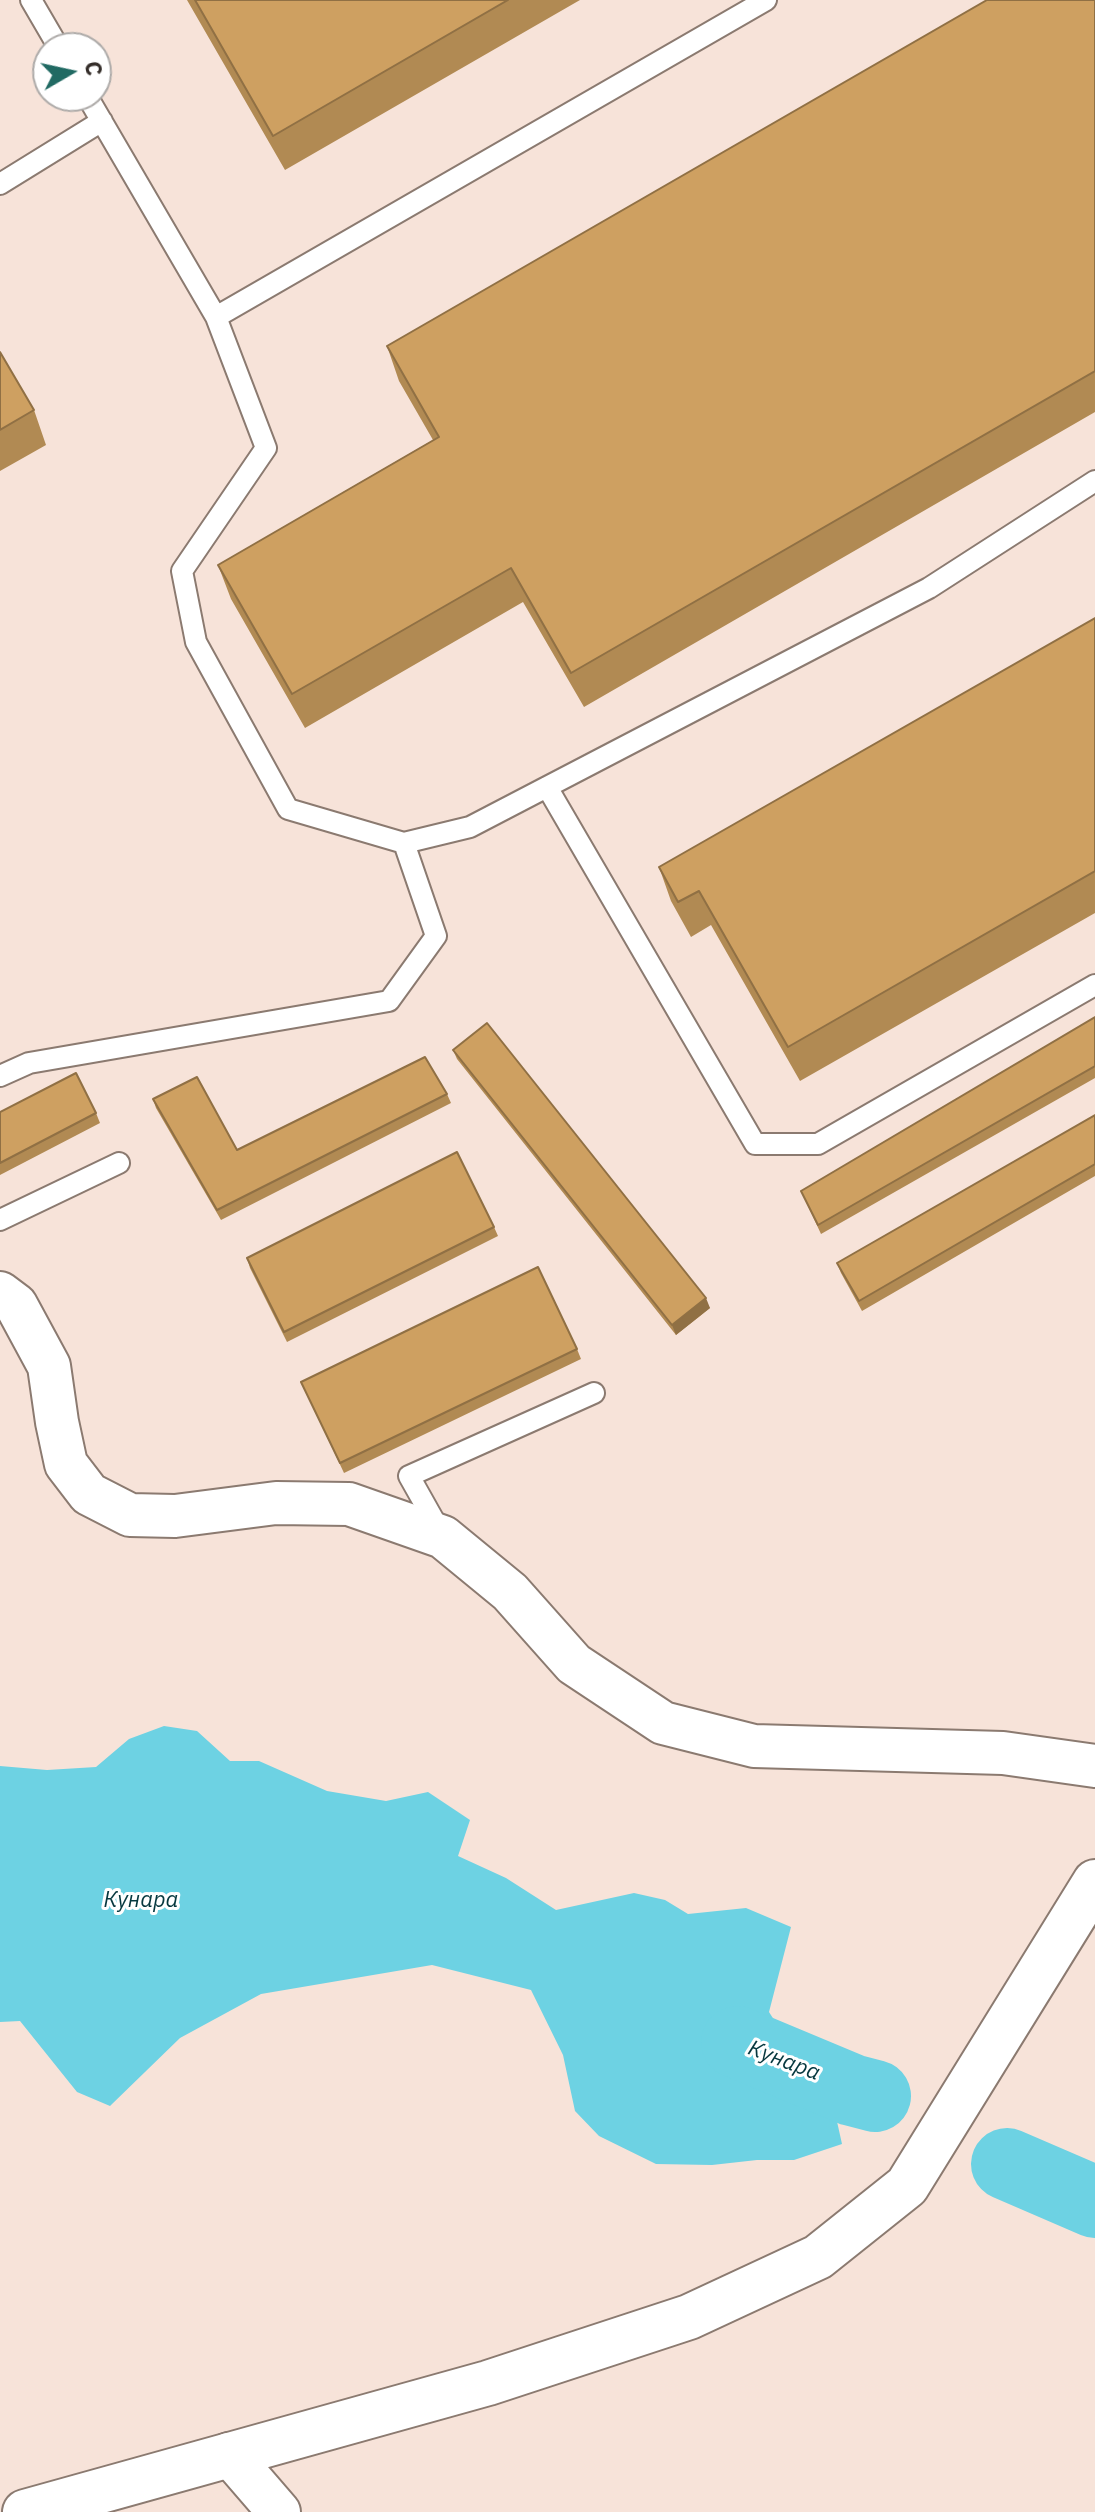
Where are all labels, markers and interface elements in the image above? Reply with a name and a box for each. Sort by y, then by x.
north arrow [32,32,112,112]
text: С [79,59,110,78]
water label: Кунара [104,1888,178,1914]
water label: Кунара [744,2035,824,2087]

